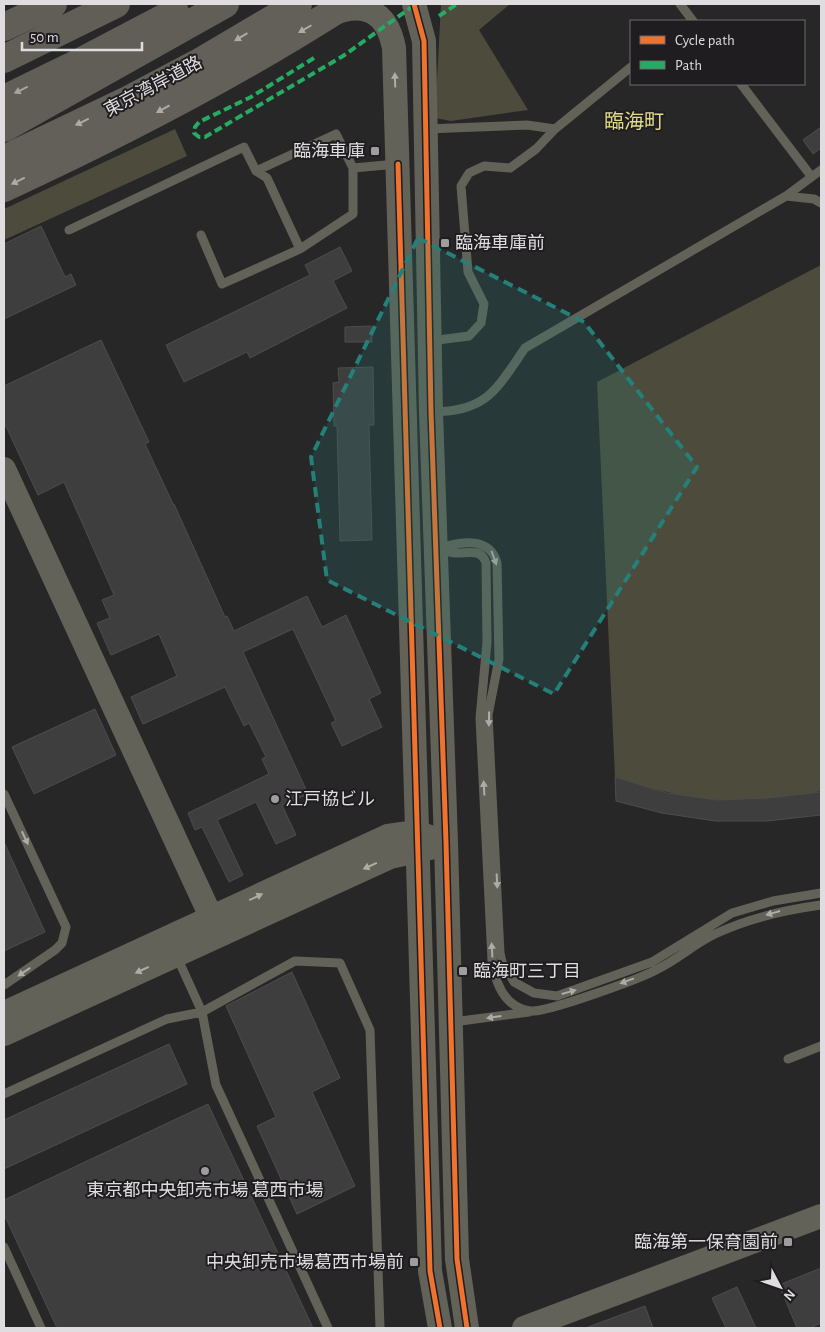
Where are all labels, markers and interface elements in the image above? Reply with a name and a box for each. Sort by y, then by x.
scale bar [22,20,142,52]
legend [630,20,805,85]
one-way arrow [298,25,311,34]
text: 50 m [30,30,59,45]
one-way arrow [234,33,247,42]
text: Cycle path [675,33,735,48]
street label: 東京湾岸道路 [101,52,205,120]
text: Path [675,58,702,73]
one-way arrow [391,72,399,88]
one-way arrow [14,86,29,94]
one-way arrow [157,105,170,114]
district label: 臨海町 [604,111,664,132]
one-way arrow [75,118,89,126]
place label: 臨海車庫 [293,141,365,161]
marker: 臨海車庫 [369,145,381,157]
one-way arrow [11,178,25,186]
place label: 臨海車庫前 [455,233,545,253]
marker: 臨海車庫前 [439,237,451,249]
one-way arrow [490,551,498,566]
one-way arrow [485,711,493,727]
one-way arrow [479,780,487,796]
place label: 江戸協ビル [285,789,375,809]
marker: 江戸協ビル [269,793,281,805]
one-way arrow [21,831,29,845]
one-way arrow [363,863,377,871]
one-way arrow [493,873,501,889]
one-way arrow [249,893,263,901]
one-way arrow [766,910,781,918]
one-way arrow [487,942,495,958]
place label: 臨海町三丁目 [473,961,581,981]
marker: 臨海町三丁目 [457,965,469,977]
one-way arrow [135,966,150,974]
one-way arrow [17,967,31,977]
one-way arrow [619,978,634,985]
one-way arrow [561,988,576,996]
one-way arrow [486,1013,502,1021]
marker: 東京都中央卸売市場 葛西市場 [199,1165,211,1177]
place label: 東京都中央卸売市場 葛西市場 [87,1180,323,1200]
place label: 臨海第一保育園前 [634,1232,778,1252]
marker: 臨海第一保育園前 [782,1236,794,1248]
place label: 中央卸売市場葛西市場前 [206,1252,404,1272]
marker: 中央卸売市場葛西市場前 [408,1256,420,1268]
north arrow [755,1262,805,1312]
text: N [781,1287,798,1303]

